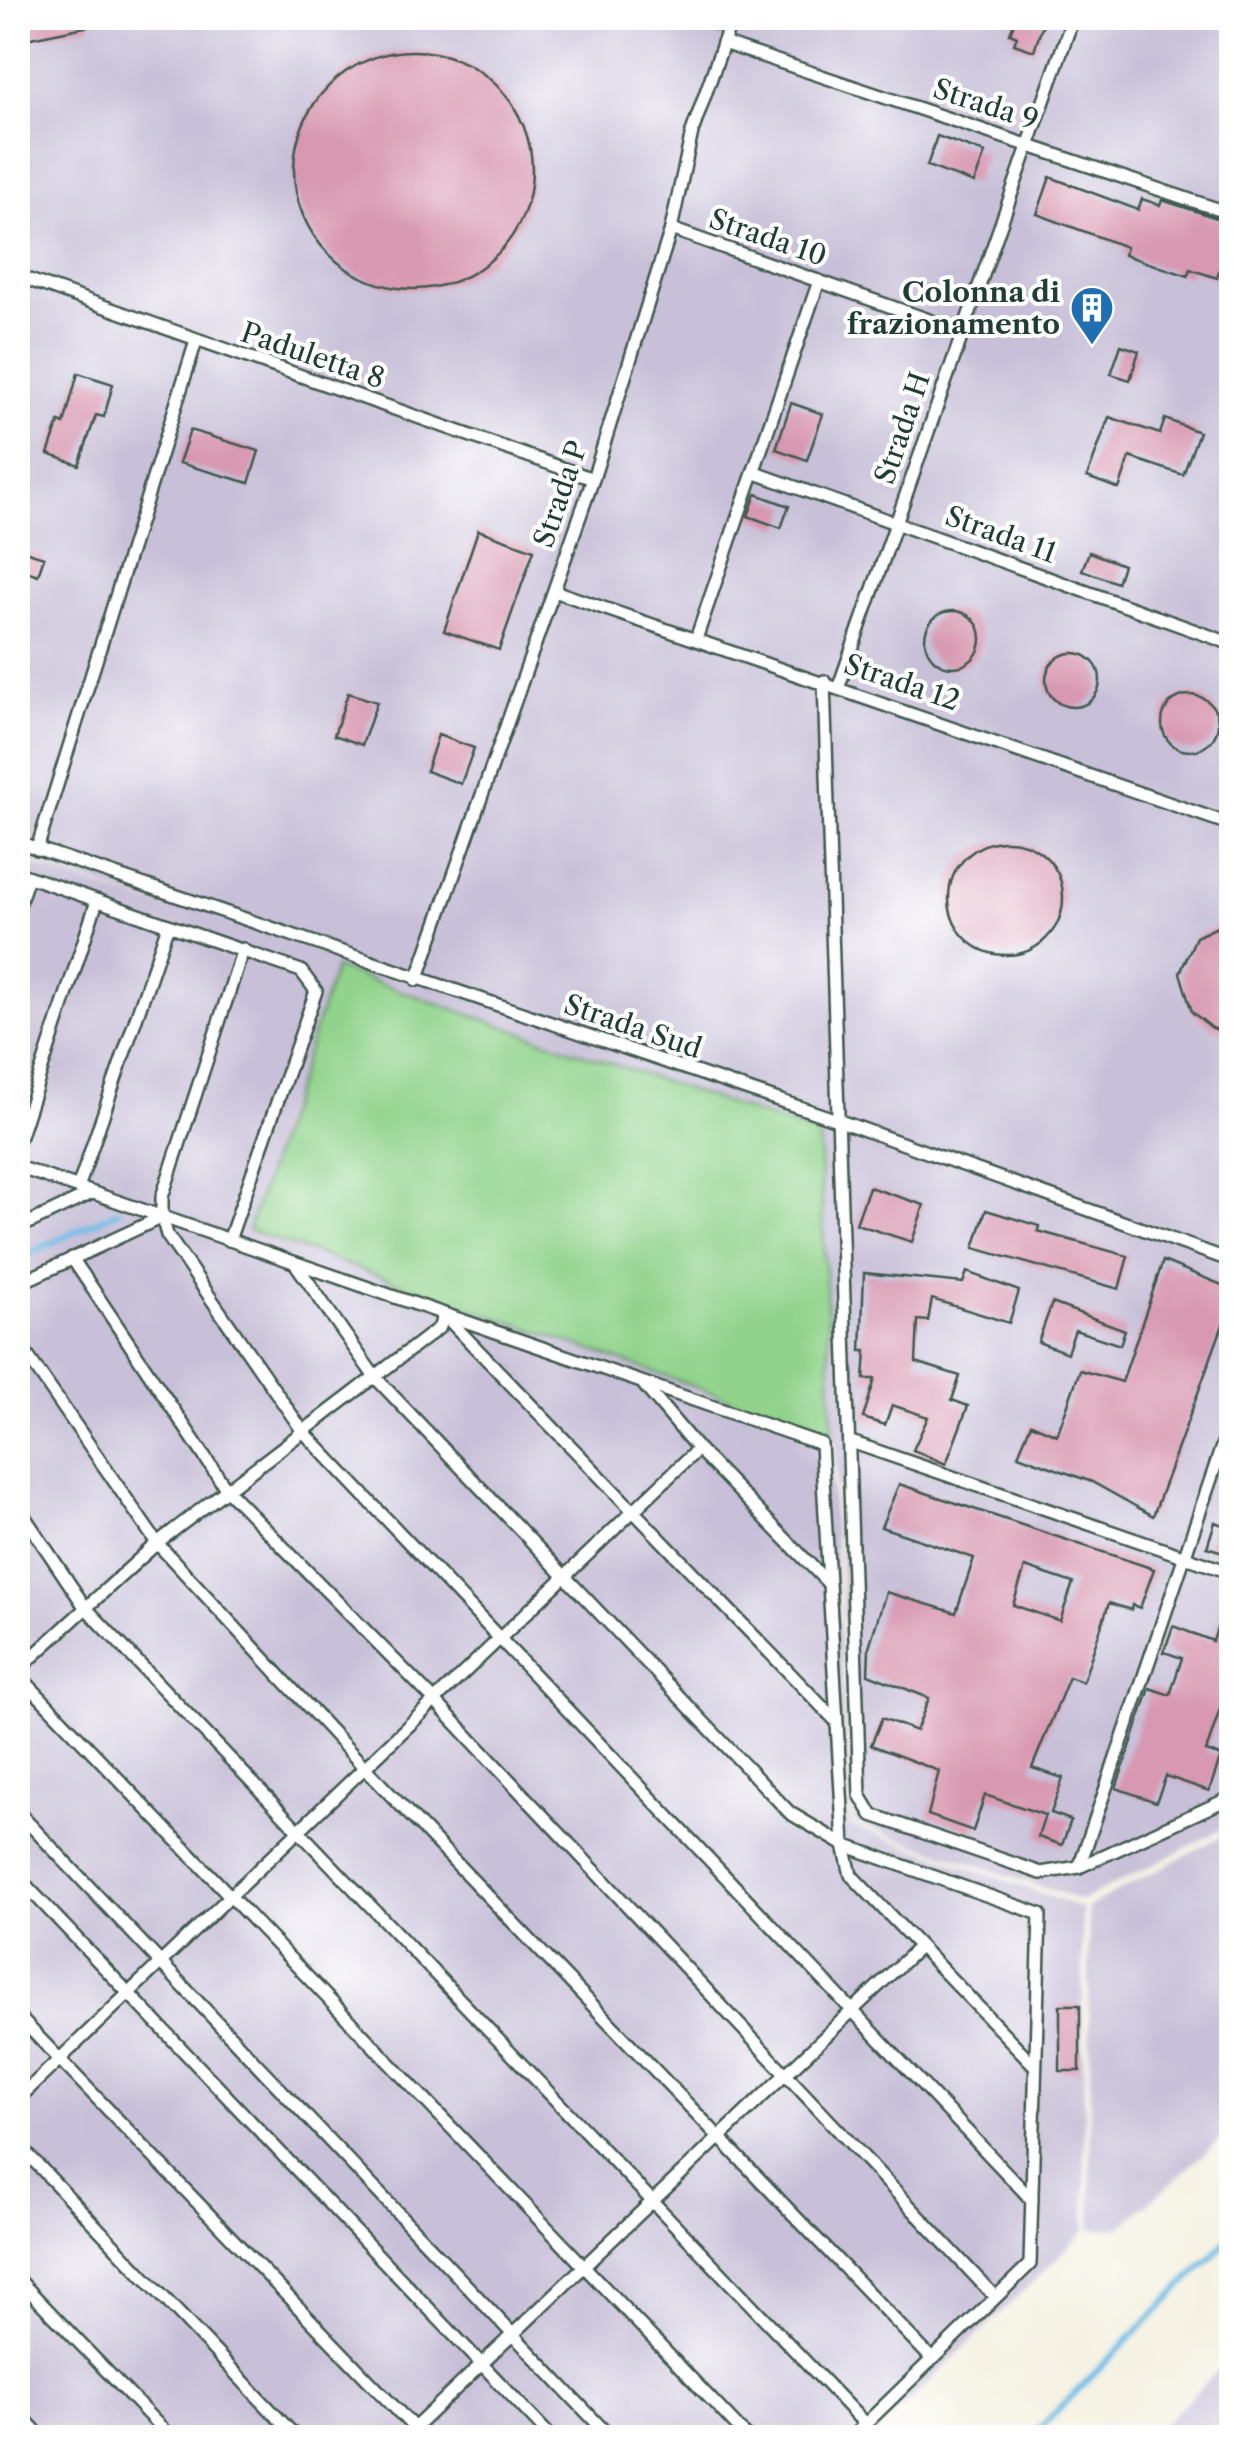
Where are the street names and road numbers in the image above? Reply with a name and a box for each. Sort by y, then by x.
street label: Strada 9 [929,71,1043,137]
street label: Strada 10 [705,201,831,273]
street label: Paduletta 8 [237,315,389,395]
street label: Strada H [867,368,937,488]
street label: Strada P [526,436,594,552]
street label: Strada 11 [941,498,1061,570]
street label: Strada 12 [840,646,964,718]
street label: Strada Sud [560,987,706,1065]

